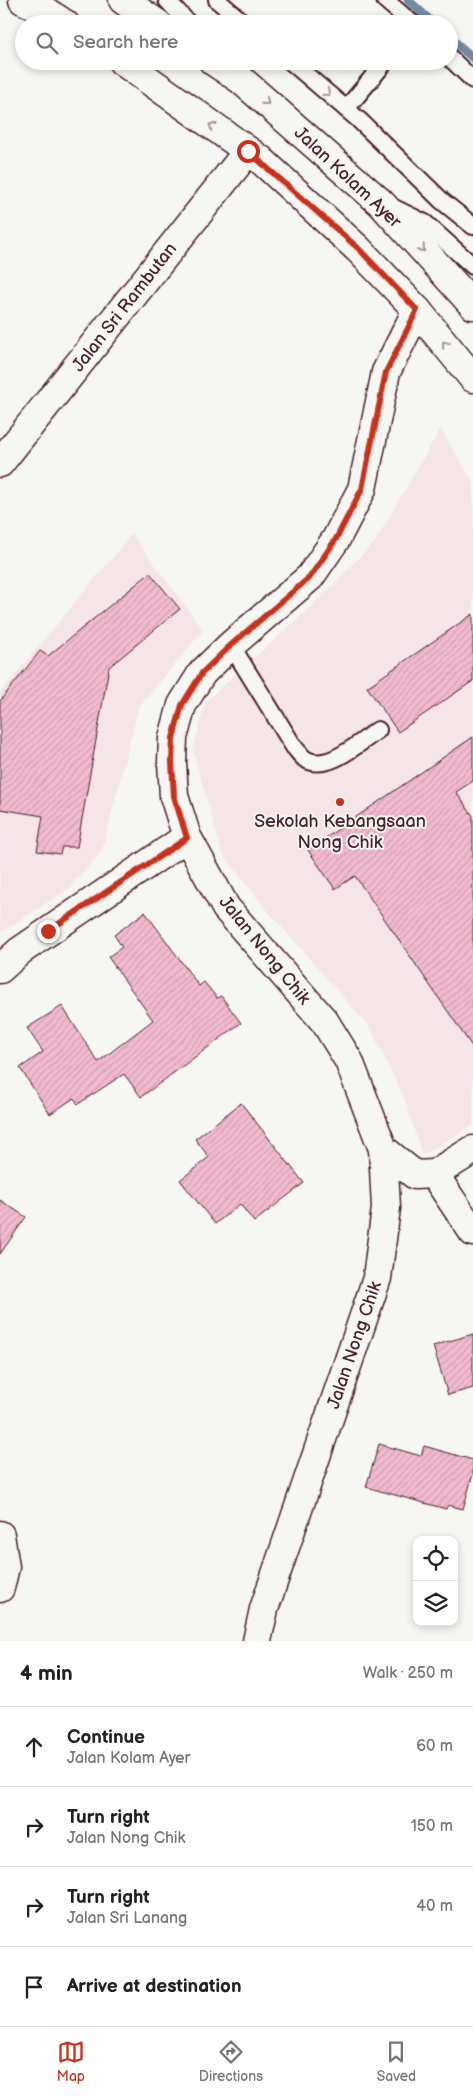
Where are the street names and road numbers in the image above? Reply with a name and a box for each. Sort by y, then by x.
street label: Jalan Kolam Ayer [290,122,406,233]
street label: Jalan Sri Rambutan [68,239,181,376]
street label: Jalan Nong Chik [215,892,315,1009]
street label: Jalan Nong Chik [323,1279,386,1412]

